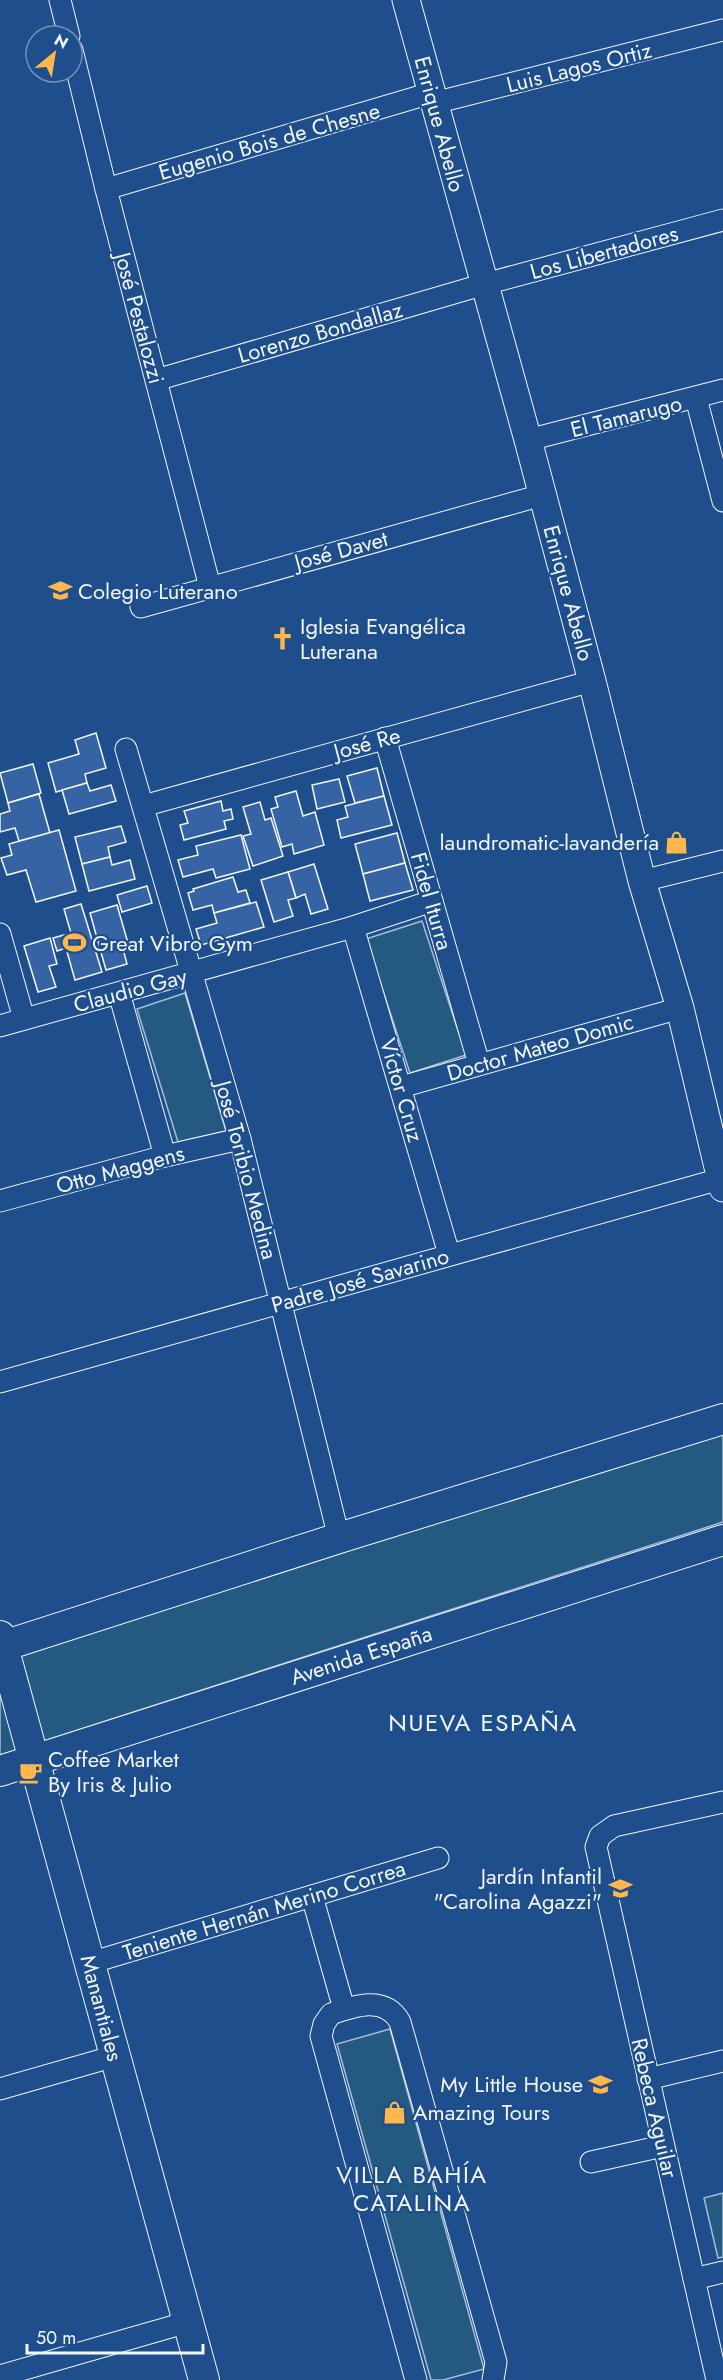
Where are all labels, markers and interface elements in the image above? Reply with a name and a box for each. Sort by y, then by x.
north arrow [24,24,84,84]
text: N [50,28,73,55]
street label: Luis Lagos Ortiz [503,33,655,101]
street label: Enrique Abello [406,53,474,195]
street label: Eugenio Bois de Chesne [155,94,383,188]
street label: Los Libertadores [526,217,682,287]
street label: José Pestalozzi [106,246,173,387]
street label: Lorenzo Bondallaz [234,293,406,371]
street label: El Tamarugo [567,387,685,445]
street label: José Davet [288,522,392,579]
street label: Enrique Abello [535,522,603,664]
place label: Colegio Luterano [78,575,238,607]
school or university icon: Colegio Luterano [47,578,73,604]
place label: Iglesia Evangélica Luterana [300,610,466,667]
church icon: Iglesia Evangélica Luterana [269,626,295,652]
street label: José Re [327,719,404,768]
place label: laundromatic-lavandería [440,826,659,858]
shop icon: laundromatic-lavandería [664,829,690,855]
street label: Fidel Iturra [403,848,461,954]
place label: Great Vibro Gym [92,927,253,959]
sports icon: Great Vibro Gym [61,930,87,956]
street label: Claudio Gay [70,959,191,1021]
street label: Doctor Mateo Domic [443,1005,637,1089]
street label: Víctor Cruz [372,1034,432,1146]
street label: José Toribio Medina [207,1074,286,1263]
street label: Otto Maggens [52,1136,188,1202]
street label: Padre José Savarino [267,1239,453,1321]
street label: Avenida España [286,1617,436,1693]
district label: NUEVA ESPAÑA [388,1705,578,1740]
place label: Coffee Market By Iris & Julio [48,1743,180,1800]
cafe icon: Coffee Market By Iris & Julio [17,1759,43,1785]
street label: Teniente Hernán Merino Correa [119,1852,409,1968]
place label: Jardín Infantil "Carolina Agazzi" [434,1860,602,1917]
school or university icon: Jardín Infantil "Carolina Agazzi" [607,1876,633,1902]
street label: Manantiales [72,1951,132,2065]
street label: Rebeca Aguilar [623,2035,687,2182]
place label: My Little House [440,2068,583,2100]
school or university icon: My Little House [588,2071,614,2097]
place label: Amazing Tours [413,2096,550,2128]
shop icon: Amazing Tours [382,2099,408,2125]
district label: VILLA BAHÍA CATALINA [336,2157,488,2220]
scale bar [27,2317,202,2355]
text: 50 m [36,2325,76,2351]

